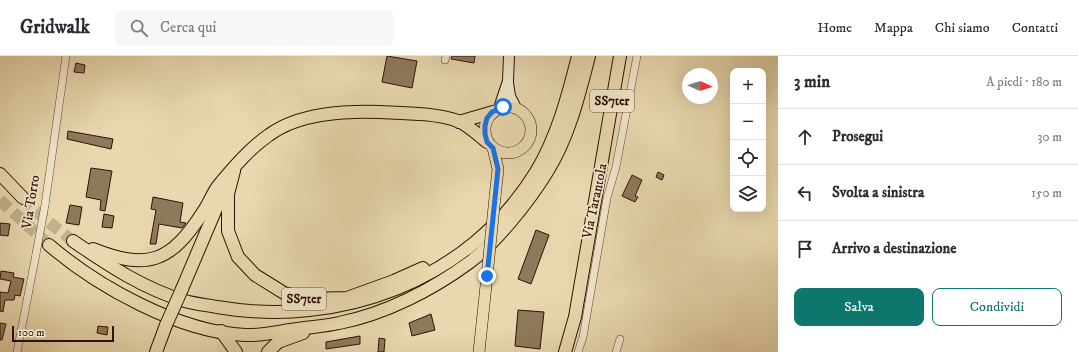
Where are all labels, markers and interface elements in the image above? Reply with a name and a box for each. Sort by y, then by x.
search box [114,10,394,46]
text: Gridwalk [20,16,90,39]
icon: search [128,17,150,39]
text: Cerca qui [160,18,216,37]
text: Home [817,19,852,37]
text: Mappa [874,19,913,37]
text: Chi siamo [935,19,990,37]
text: Contatti [1012,19,1058,37]
north arrow [682,68,718,104]
map controls [730,68,766,212]
button: + [730,68,766,104]
text: 3 min [794,71,830,93]
text: A piedi · 180 m [986,74,1062,90]
road number: SS7ter [590,90,634,112]
route start [494,98,512,116]
button: − [730,104,766,140]
icon: ahead [794,126,816,148]
text: Prosegui [832,127,883,146]
text: 30 m [1038,129,1062,145]
button: locate [730,140,766,176]
street label: Via Tarantola [578,162,612,241]
street label: Via Torro [18,174,44,231]
button: layers [730,176,766,212]
icon: left [794,182,816,204]
text: Svolta a sinistra [832,183,924,202]
text: 150 m [1031,185,1062,201]
icon: arrive [794,238,816,260]
text: Arrivo a destinazione [832,239,956,258]
route end [478,267,496,285]
road number: SS7ter [282,288,326,310]
button: Salva [794,288,924,326]
button: Condividi [932,288,1062,326]
scale bar [12,324,114,343]
text: 100 m [18,326,44,340]

